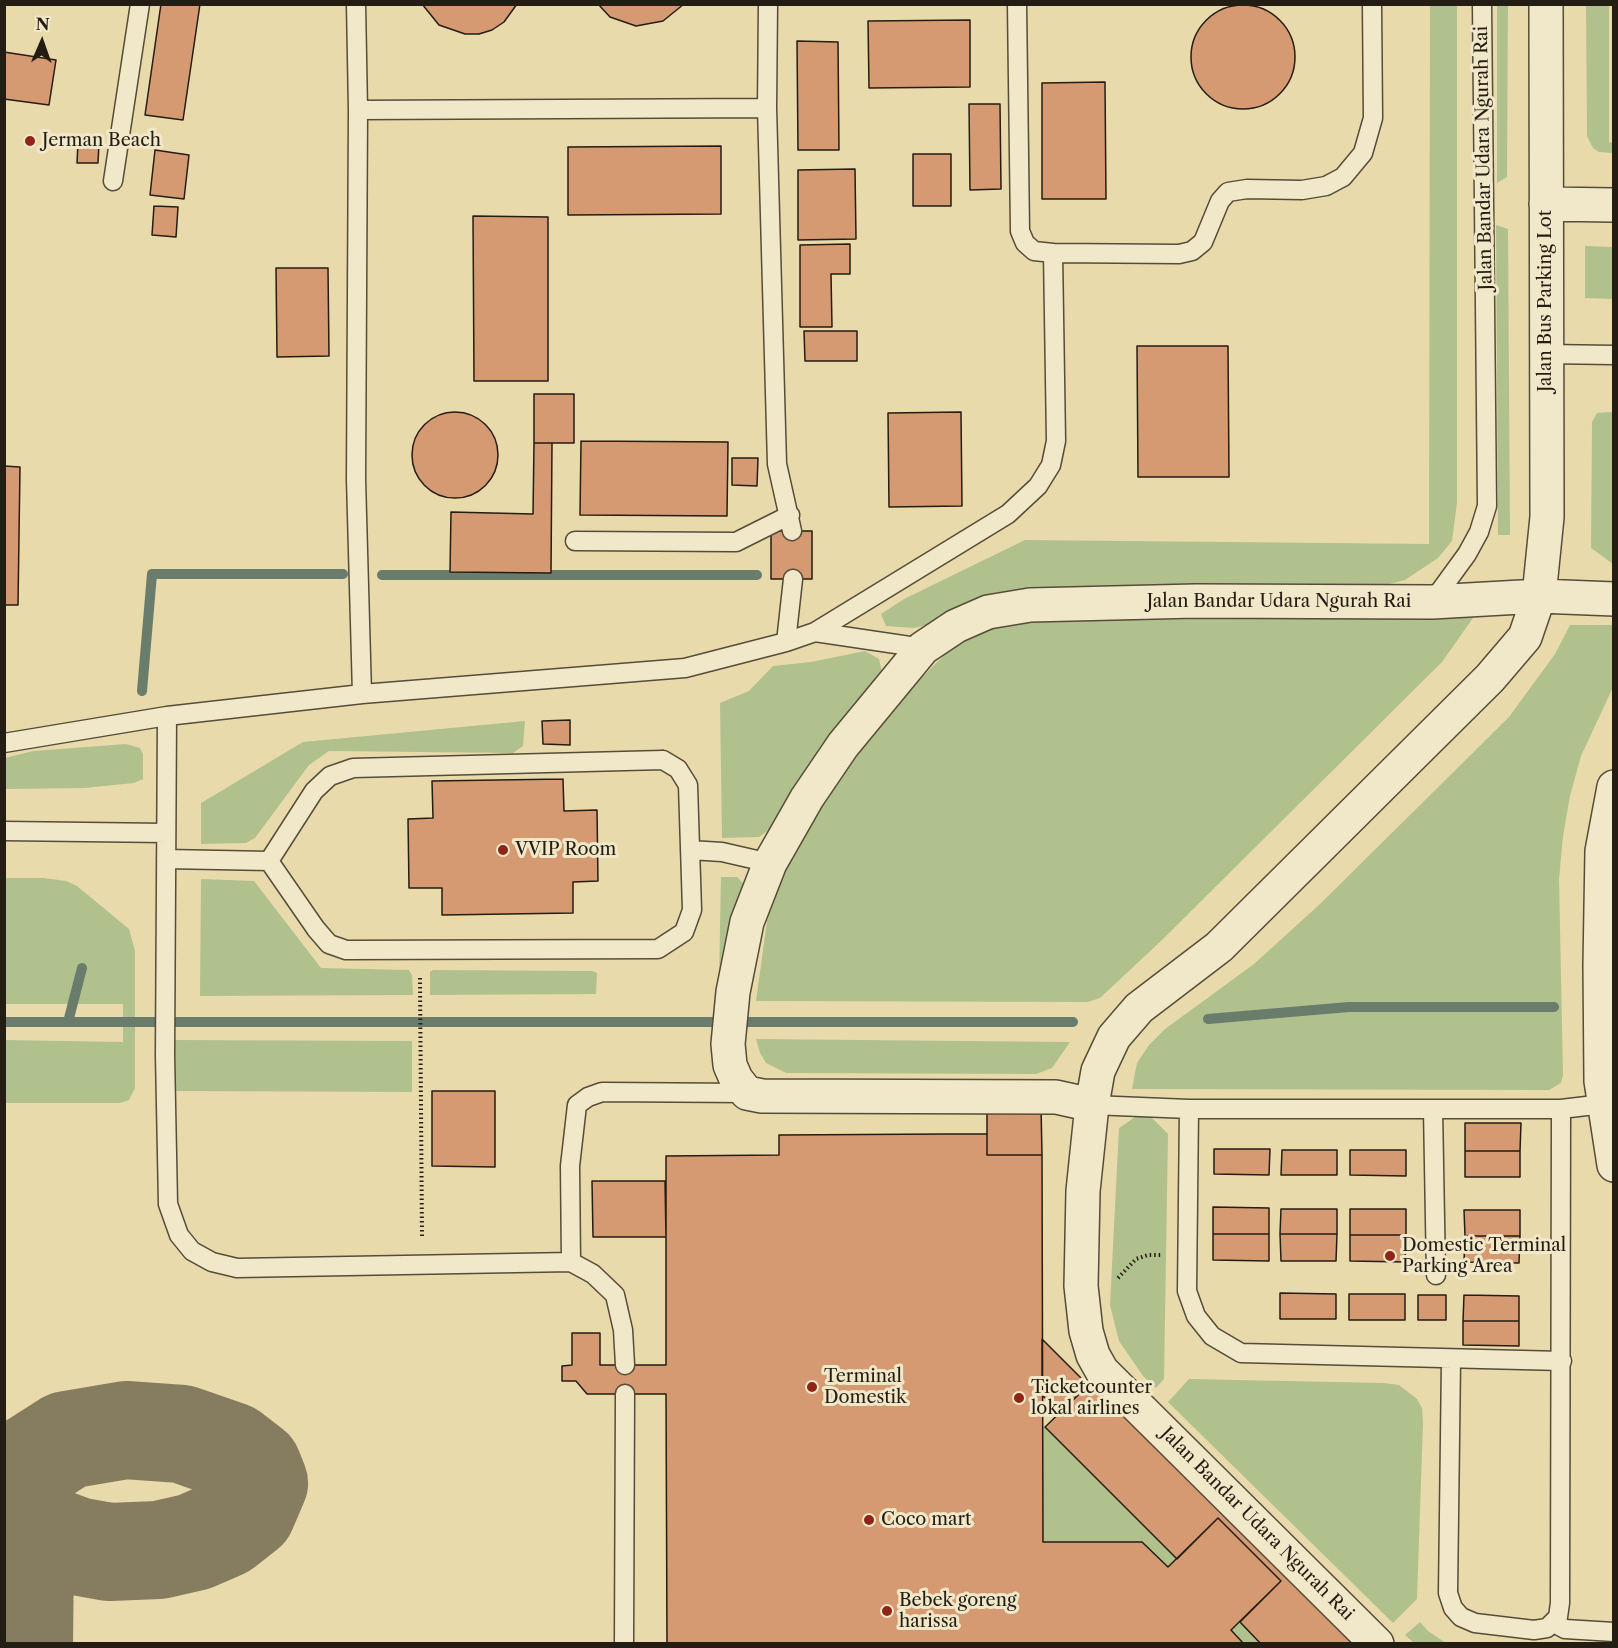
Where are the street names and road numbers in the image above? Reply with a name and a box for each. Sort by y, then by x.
street label: Jalan Bandar Udara Ngurah Rai [1471,26,1497,290]
street label: Jalan Bus Parking Lot [1535,210,1557,392]
street label: Jalan Bandar Udara Ngurah Rai [1147,591,1411,613]
street label: Jalan Bandar Udara Ngurah Rai [1156,1423,1358,1625]

